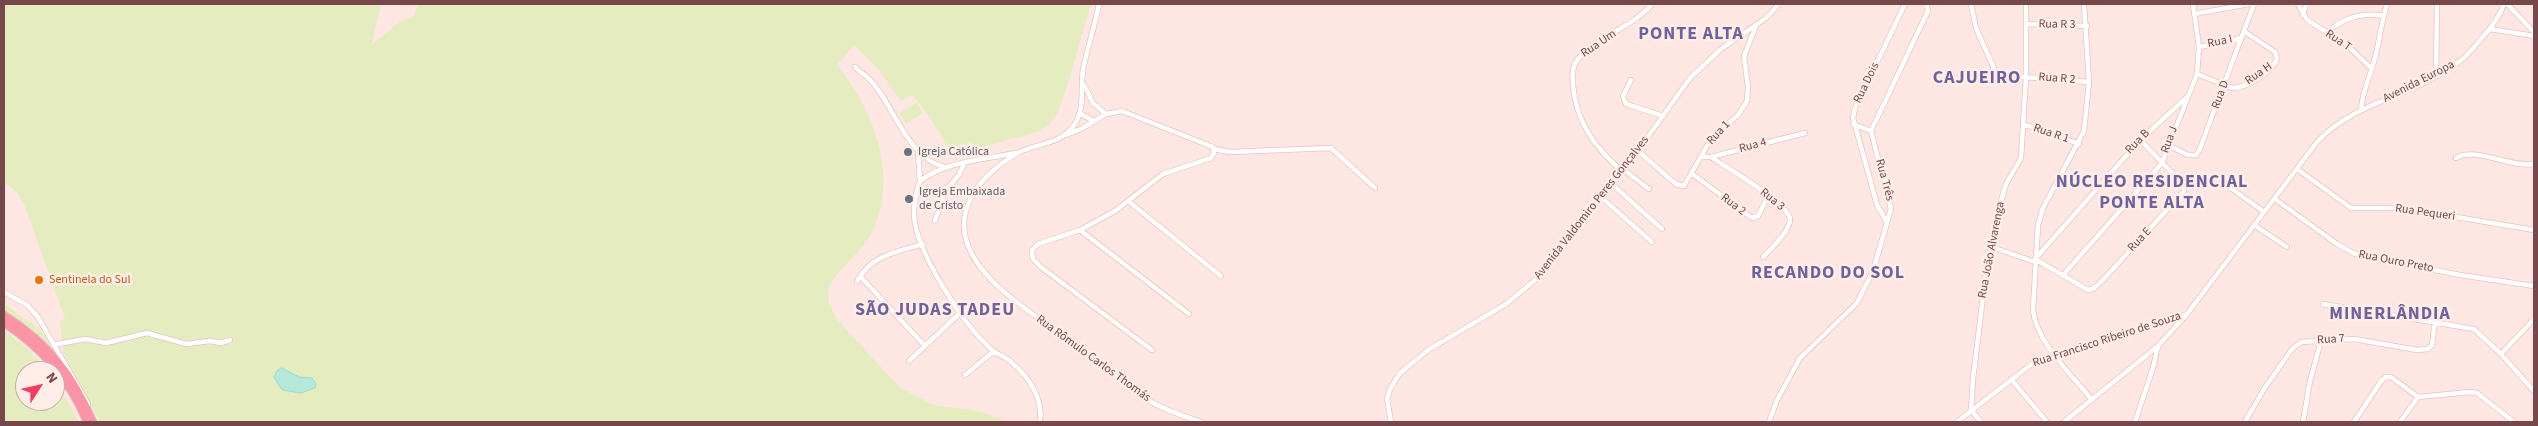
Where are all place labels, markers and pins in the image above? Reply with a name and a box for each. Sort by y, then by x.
place label: Igreja Católica [918,145,989,159]
marker: Igreja Católica [902,146,914,158]
place label: Igreja Embaixada de Cristo [919,185,1005,213]
marker: Igreja Embaixada de Cristo [903,193,915,205]
place label: Sentinela do Sul [49,273,131,287]
marker: Sentinela do Sul [33,274,45,286]

